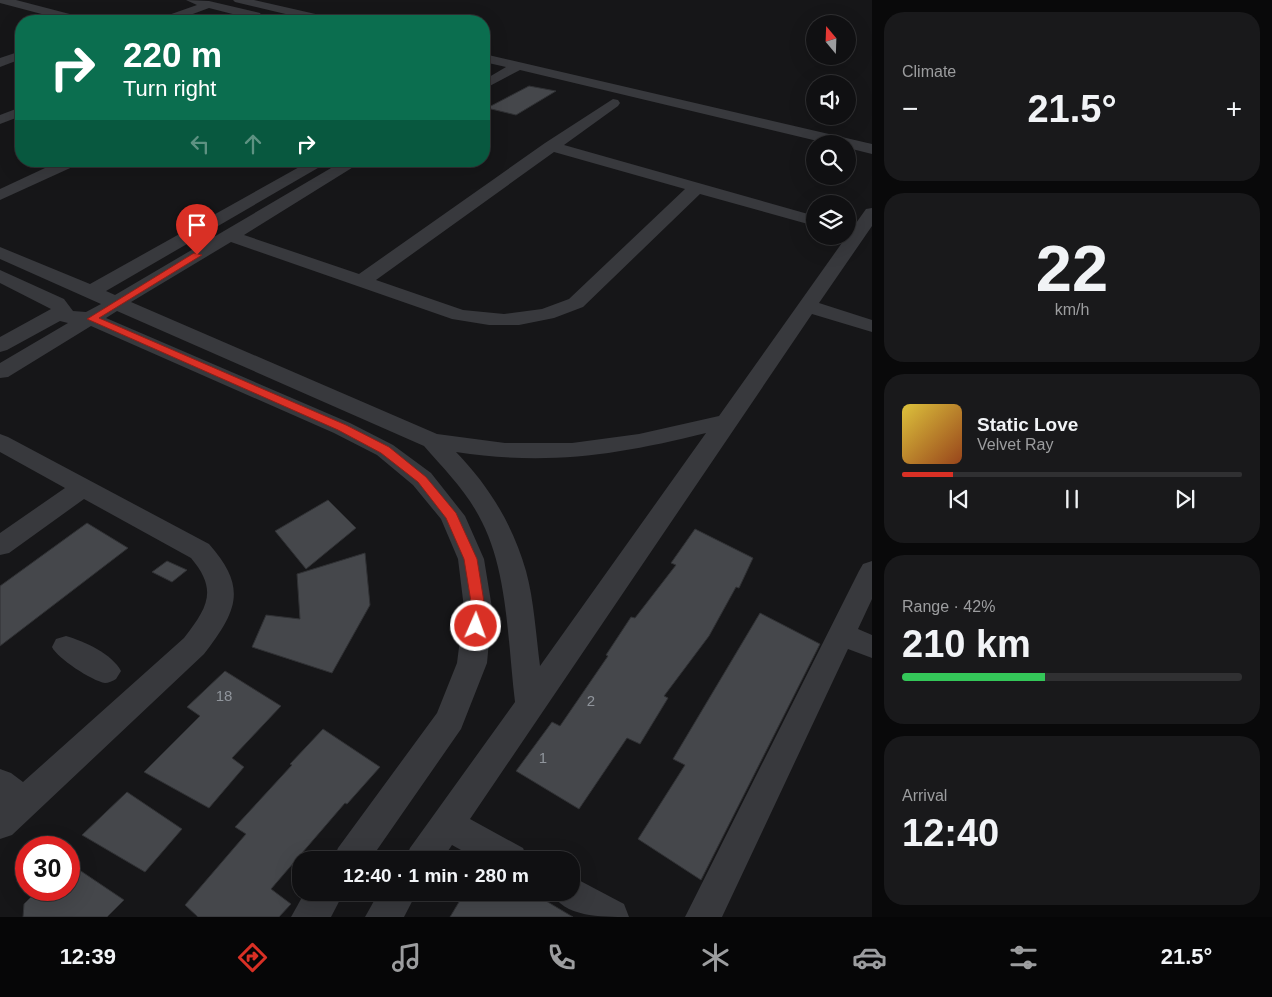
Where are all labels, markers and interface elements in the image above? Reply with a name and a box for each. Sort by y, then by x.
north arrow [806,15,856,65]
map controls [806,15,856,245]
icon: right [40,35,105,100]
text: 220 m [123,35,222,74]
text: Climate [902,63,956,80]
button: sound [806,75,856,125]
text: Turn right [123,76,216,101]
text: 21.5° [1027,88,1117,130]
text: − [902,93,918,124]
text: + [1226,93,1242,124]
icon: left [186,130,214,158]
icon: ahead [239,130,267,158]
icon: right [292,130,320,158]
button: search [806,135,856,185]
button: layers [806,195,856,245]
pin [176,204,218,255]
icon: arrive [183,211,211,239]
text: 22 [1036,232,1108,305]
text: km/h [1055,301,1089,318]
text: Static Love [977,414,1078,435]
text: Velvet Ray [977,436,1053,453]
icon: previous [945,485,973,513]
icon: pause [1058,485,1086,513]
icon: next [1171,485,1199,513]
text: Range · 42% [902,598,995,615]
position arrow [449,599,501,651]
text: 210 km [902,623,1031,665]
house number: 18 [216,687,232,704]
house number: 2 [587,692,595,709]
house number: 1 [539,749,547,766]
text: Arrival [902,787,947,804]
text: 12:40 [902,812,999,854]
speed limit sign: 30 [15,836,80,901]
text: 12:40 · 1 min · 280 m [343,865,529,886]
icon: directions [235,940,270,975]
icon: music [389,940,424,975]
icon: phone [544,940,579,975]
icon: climate [698,940,733,975]
icon: car [852,940,887,975]
icon: filters [1006,940,1041,975]
text: 12:39 [60,944,116,969]
text: 21.5° [1161,944,1212,969]

